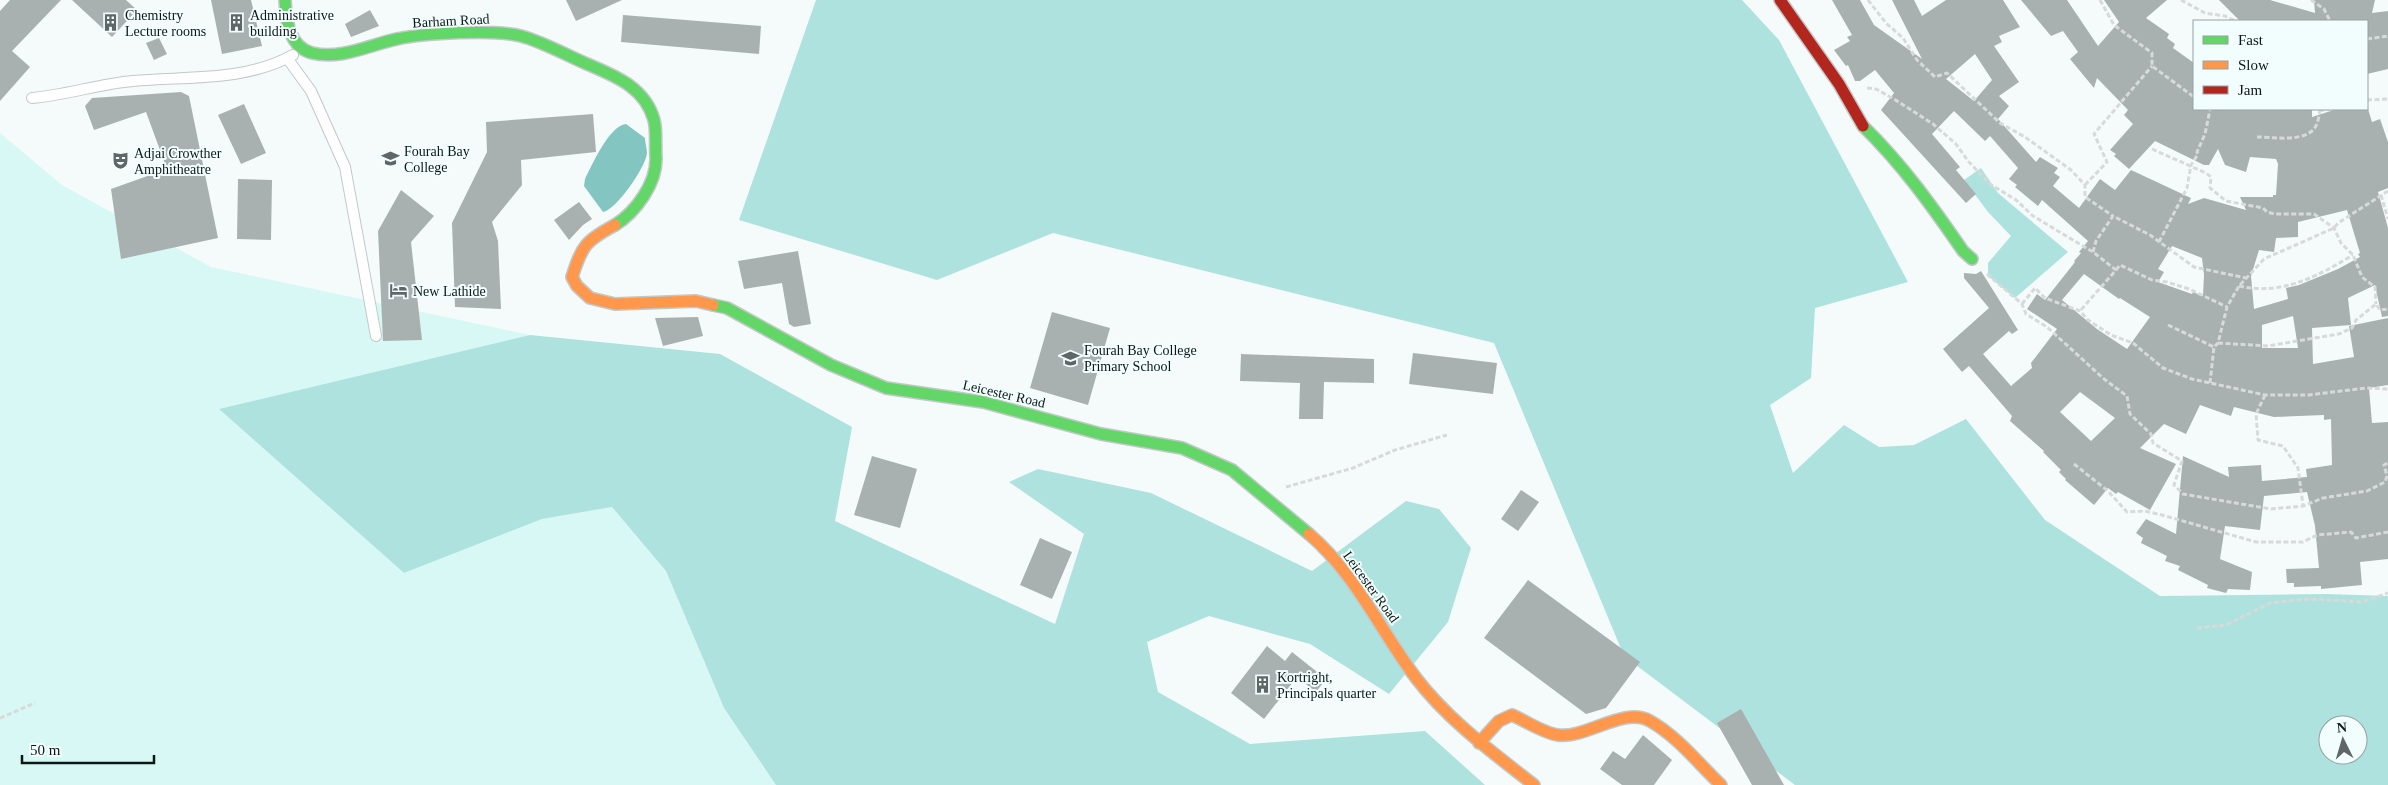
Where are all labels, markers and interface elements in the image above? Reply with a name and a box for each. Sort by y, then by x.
place label: Chemistry Lecture rooms [125,8,206,39]
place label: Administrative building [250,8,334,39]
street label: Barham Road [412,11,490,31]
building icon: Chemistry Lecture rooms [101,13,121,33]
building icon: Administrative building [226,13,246,33]
legend [2193,20,2368,110]
text: Fast [2238,32,2264,48]
text: Slow [2238,57,2269,73]
text: Jam [2238,82,2262,98]
place label: Fourah Bay College [404,144,470,175]
place label: Adjai Crowther Amphitheatre [134,146,222,177]
school or university icon: Fourah Bay College [380,149,400,169]
theatre icon: Adjai Crowther Amphitheatre [110,151,130,171]
hotel icon: New Lathide [389,281,409,301]
place label: New Lathide [413,284,486,299]
place label: Fourah Bay College Primary School [1084,343,1197,374]
school or university icon: Fourah Bay College Primary School [1060,348,1080,368]
street label: Leicester Road [961,377,1047,411]
street label: Leicester Road [1340,548,1402,626]
place label: Kortright, Principals quarter [1277,670,1376,701]
building icon: Kortright, Principals quarter [1253,675,1273,695]
north arrow [2318,715,2368,765]
text: N [2336,720,2348,735]
scale bar [22,732,155,764]
text: 50 m [30,742,61,758]

